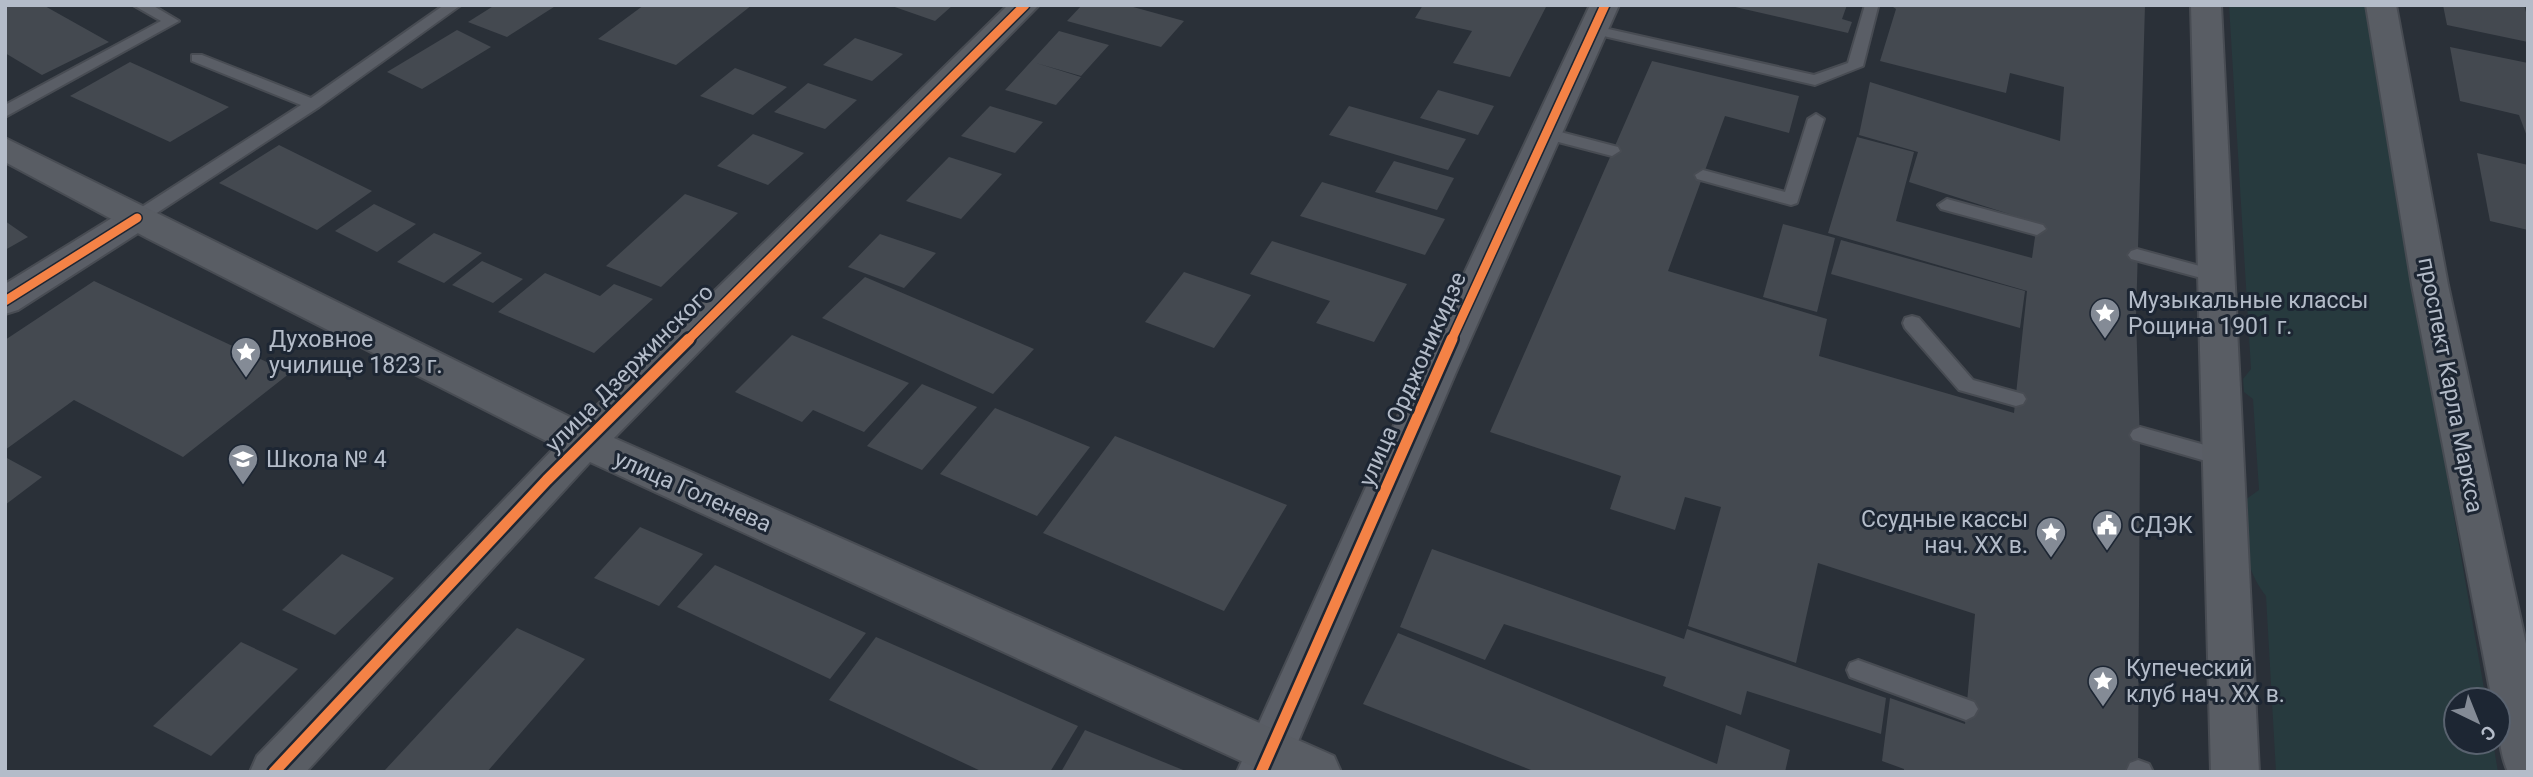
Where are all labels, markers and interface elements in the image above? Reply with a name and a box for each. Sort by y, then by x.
street label: проспект Карла Маркса [2412,255,2489,515]
street label: улица Орджоникидзе [1353,268,1472,491]
street label: улица Дзержинского [540,279,719,458]
place label: Музыкальные классы Рощина 1901 г. [2128,287,2368,340]
place icon: Музыкальные классы Рощина 1901 г. [2088,296,2122,340]
place label: Духовное училище 1823 г. [269,326,442,379]
place icon: Духовное училище 1823 г. [229,335,263,379]
school or university icon: Школа № 4 [226,442,260,486]
street label: улица Голенева [610,445,776,538]
place label: Школа № 4 [266,446,387,473]
place label: Ссудные кассы нач. ХХ в. [1861,506,2028,559]
public building icon: СДЭК [2090,508,2124,552]
place label: СДЭК [2130,512,2193,539]
place icon: Ссудные кассы нач. ХХ в. [2034,515,2068,559]
place label: Купеческий клуб нач. ХХ в. [2126,655,2285,708]
place icon: Купеческий клуб нач. ХХ в. [2086,664,2120,708]
north arrow [2442,686,2512,756]
text: С [2476,720,2501,746]

